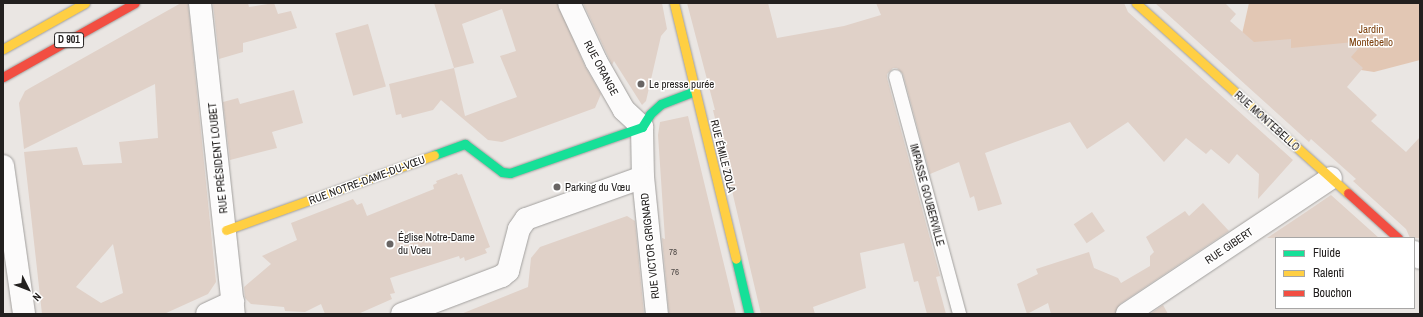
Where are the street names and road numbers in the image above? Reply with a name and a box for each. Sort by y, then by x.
road number: D 901 [54,32,84,48]
street label: RUE ORANGE [581,38,621,98]
street label: RUE MONTEBELLO [1232,88,1302,154]
street label: RUE PRÉSIDENT LOUBET [206,102,230,214]
street label: RUE ÉMILE ZOLA [708,118,738,194]
street label: IMPASSE GOUBERVILLE [907,142,947,248]
street label: RUE NOTRE-DAME-DU-VŒU [307,153,427,207]
street label: RUE VICTOR GRIGNARD [638,192,662,300]
street label: RUE GIBERT [1203,225,1255,267]

